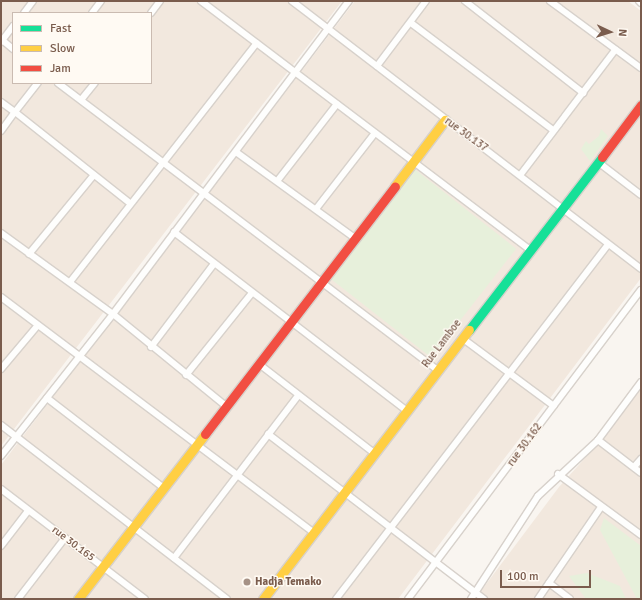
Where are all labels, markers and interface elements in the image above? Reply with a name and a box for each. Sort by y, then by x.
legend [12,12,152,84]
north arrow [590,12,630,52]
text: Fast [50,21,71,36]
text: N [616,29,629,37]
text: Slow [50,41,75,56]
text: Jam [50,61,71,76]
street label: rue 30.137 [442,115,490,155]
street label: Rue Lamboe [419,317,465,371]
street label: rue 30.162 [505,421,545,469]
street label: rue 30.165 [49,524,97,564]
scale bar [502,562,593,588]
text: 100 m [507,569,539,584]
place label: Hadja Temako [255,575,321,589]
marker: Hadja Temako [242,577,252,587]

